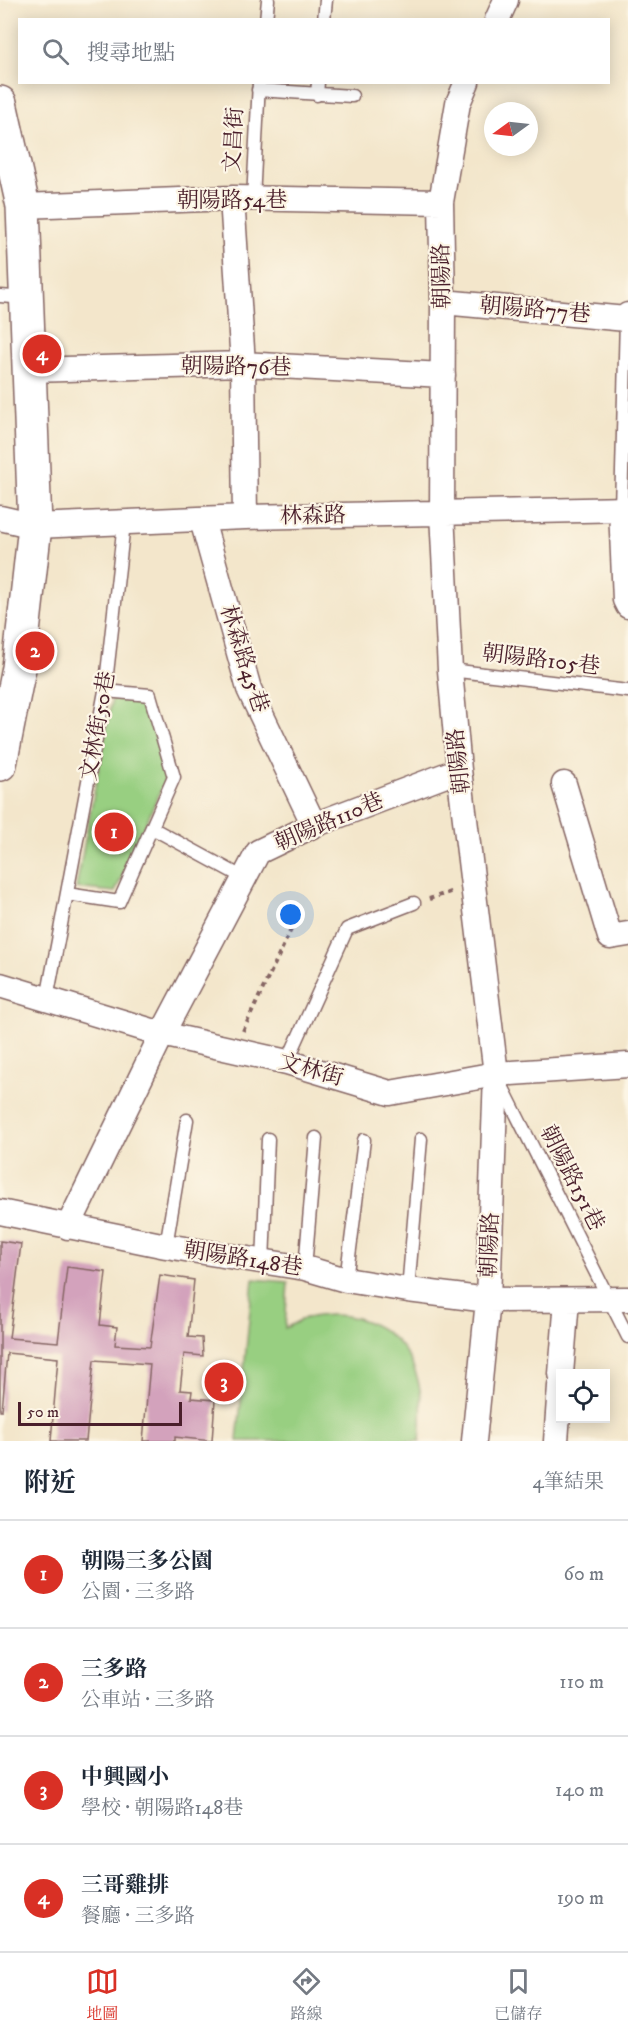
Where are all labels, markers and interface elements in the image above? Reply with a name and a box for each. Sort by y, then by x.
search box [18,18,610,84]
icon: search [39,35,72,68]
text: 搜尋地點 [87,40,175,67]
north arrow [484,102,538,156]
street label: 文昌街 [219,106,249,174]
street label: 朝陽路54巷 [177,187,287,214]
street label: 朝陽路 [428,243,456,309]
street label: 朝陽路77巷 [478,292,592,328]
pin: 4 [22,332,62,376]
street label: 朝陽路76巷 [180,353,292,381]
street label: 林森路 [280,502,346,530]
street label: 林森路45巷 [214,602,274,716]
pin: 2 [15,628,54,674]
street label: 朝陽路105巷 [480,639,602,681]
street label: 文林街50巷 [75,669,121,783]
street label: 朝陽路 [442,727,476,795]
street label: 朝陽路110巷 [270,787,388,857]
pin: 1 [94,810,134,854]
your location [276,900,305,929]
street label: 文林街 [276,1048,346,1092]
street label: 朝陽路151巷 [534,1121,610,1235]
street label: 朝陽路 [475,1212,505,1278]
street label: 朝陽路148巷 [182,1236,304,1282]
pin: 3 [204,1360,244,1404]
map controls [556,1369,610,1423]
button: locate [556,1369,610,1423]
scale bar [18,1399,182,1426]
text: 50 m [27,1402,59,1422]
text: 附近 [24,1467,76,1500]
text: 4筆結果 [532,1470,604,1495]
text: 朝陽三多公園 [81,1548,213,1575]
text: 1 [40,1562,47,1587]
text: 60 m [564,1562,604,1587]
text: 公園 · 三多路 [81,1580,194,1605]
text: 三多路 [81,1656,147,1683]
text: 2 [39,1670,48,1695]
text: 110 m [559,1670,604,1695]
text: 公車站 · 三多路 [81,1688,214,1713]
text: 中興國小 [81,1764,169,1791]
text: 3 [40,1778,47,1803]
text: 140 m [555,1778,604,1803]
text: 學校 · 朝陽路148巷 [81,1796,243,1821]
text: 三哥雞排 [81,1872,169,1899]
text: 4 [38,1886,49,1911]
text: 190 m [557,1886,604,1911]
text: 餐廳 · 三多路 [81,1904,194,1929]
tab: 地圖 [86,1965,119,2024]
tab: 路線 [290,1965,323,2024]
tab: 已儲存 [494,1965,542,2024]

